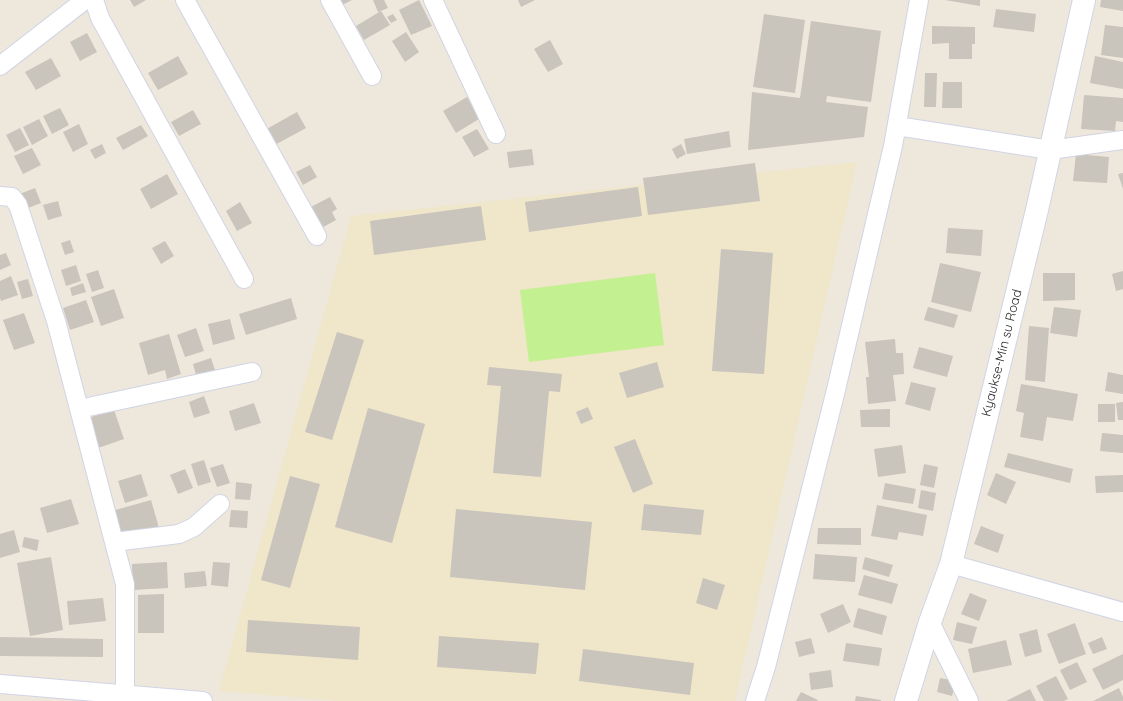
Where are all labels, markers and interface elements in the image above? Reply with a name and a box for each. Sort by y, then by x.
street label: Kyaukse-Min su Road [979,288,1025,418]

